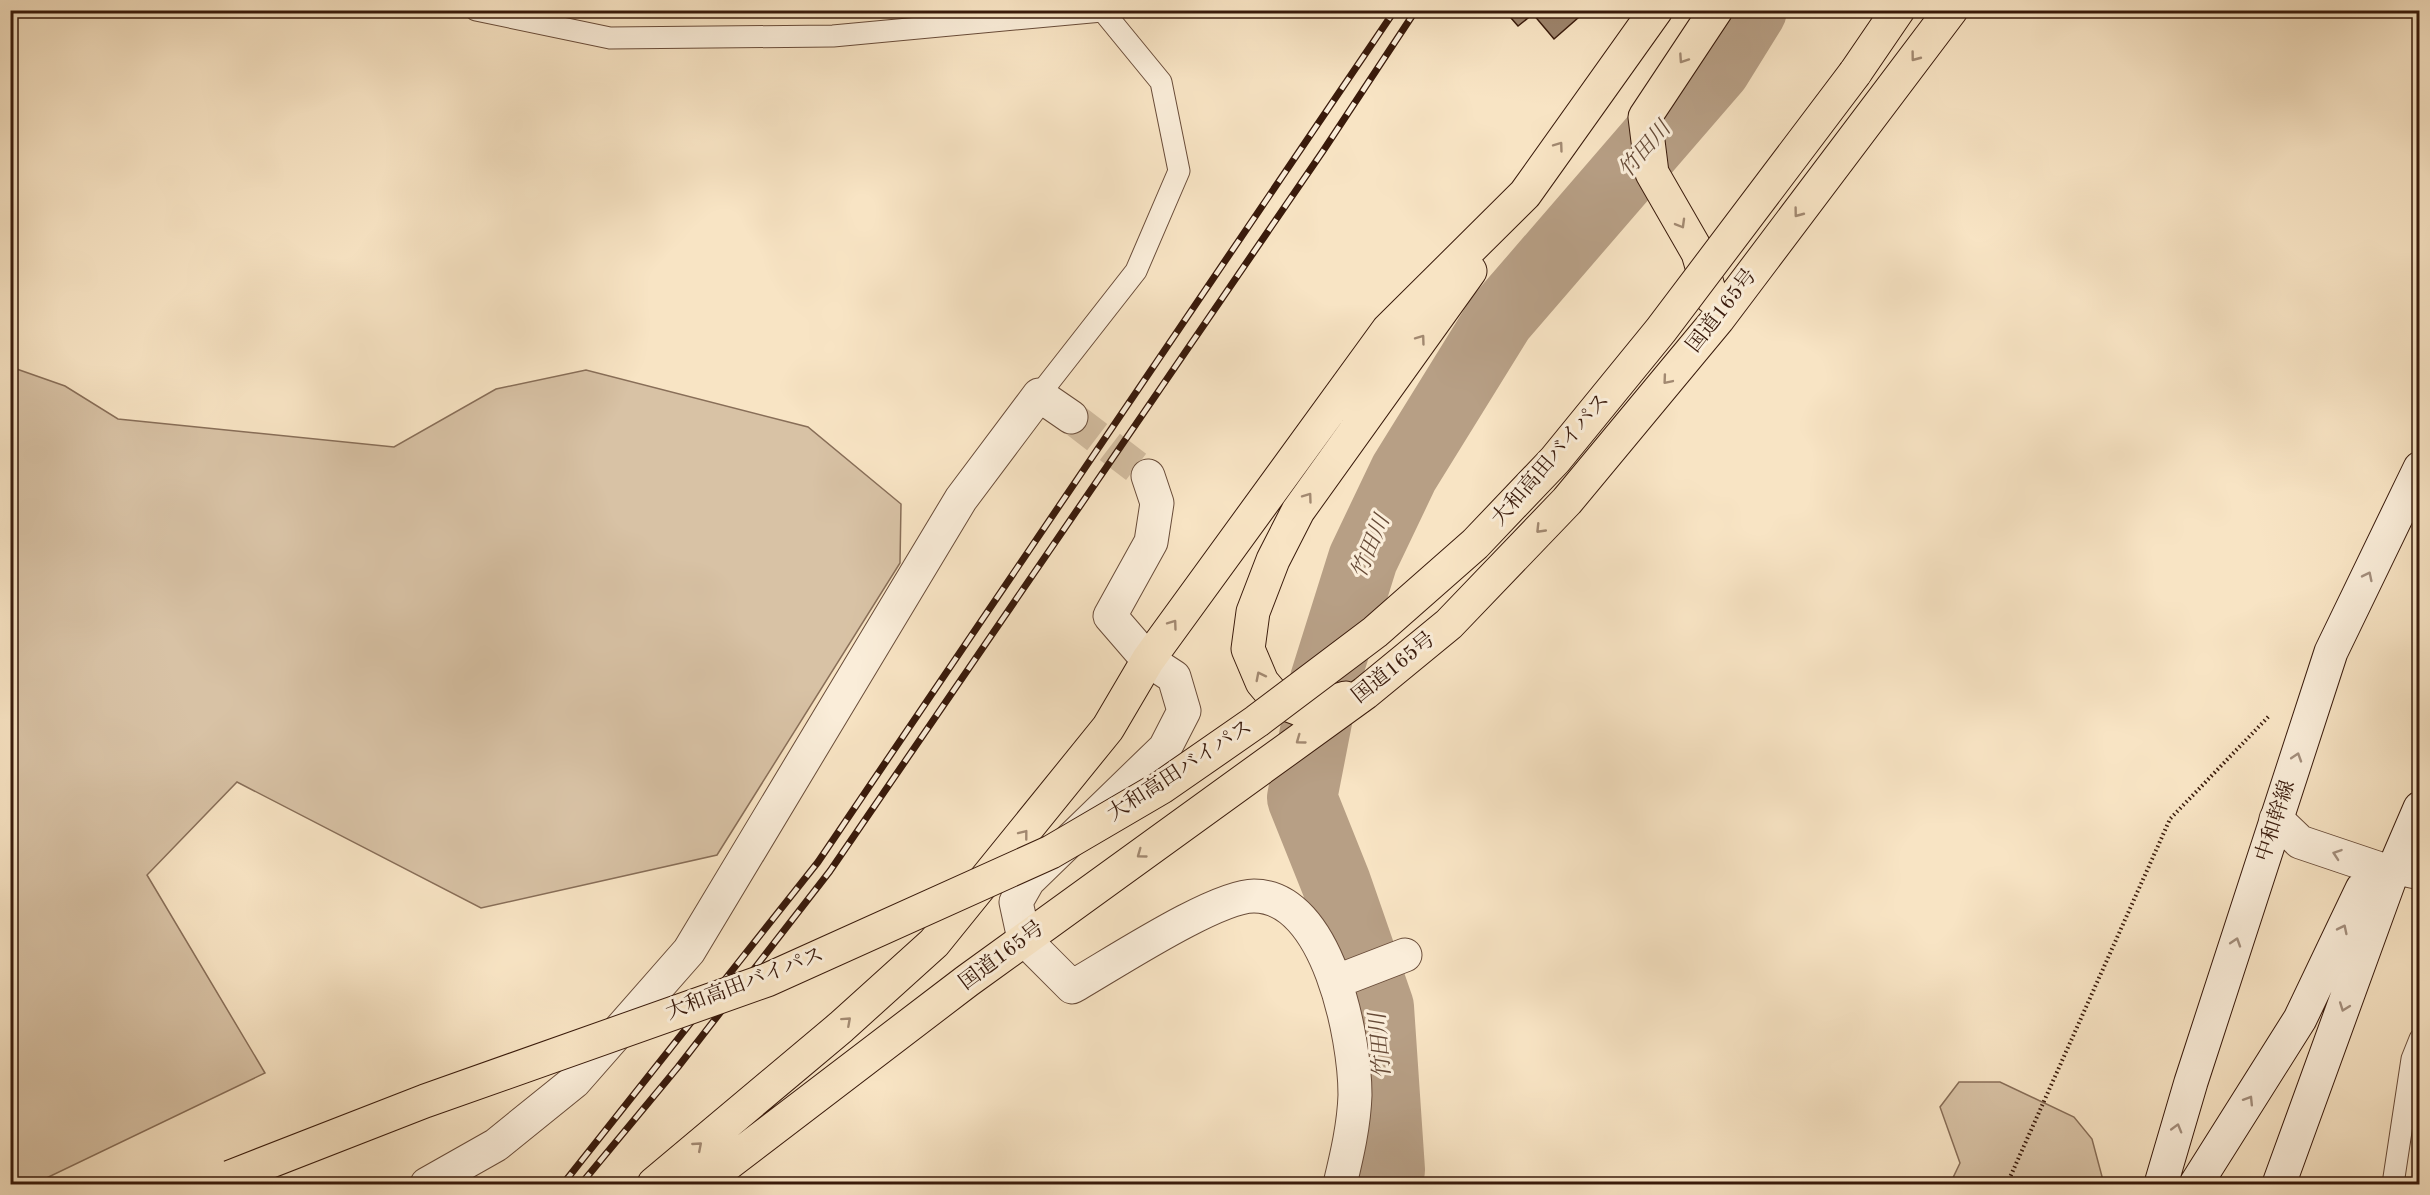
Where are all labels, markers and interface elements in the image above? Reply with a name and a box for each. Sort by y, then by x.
one-way arrow [1911,50,1922,61]
one-way arrow [1679,52,1690,63]
water label: 竹田川 [1614,115,1676,182]
one-way arrow [1552,142,1563,153]
one-way arrow [1794,206,1805,217]
one-way arrow [1674,218,1685,228]
street label: 国道165号 [1682,264,1761,357]
one-way arrow [1414,334,1425,345]
one-way arrow [1663,374,1674,385]
street label: 大和高田バイパス [1487,389,1614,530]
one-way arrow [1301,493,1312,504]
water label: 竹田川 [1346,510,1395,582]
one-way arrow [1537,521,1548,532]
one-way arrow [2360,571,2372,582]
one-way arrow [1166,620,1177,631]
street label: 国道165号 [1347,627,1439,707]
one-way arrow [1256,672,1267,683]
street label: 大和高田バイパス [1103,715,1256,825]
one-way arrow [1295,733,1306,744]
one-way arrow [2290,752,2302,763]
street label: 中和幹線 [2251,777,2299,864]
one-way arrow [1017,830,1028,841]
one-way arrow [1137,847,1148,858]
one-way arrow [2332,849,2343,861]
street label: 国道165号 [955,916,1048,994]
one-way arrow [2336,925,2348,936]
one-way arrow [2229,937,2241,948]
street label: 大和高田バイパス [662,942,827,1024]
one-way arrow [2338,1001,2351,1012]
water label: 竹田川 [1365,1010,1395,1080]
one-way arrow [841,1017,851,1028]
one-way arrow [2242,1095,2253,1106]
one-way arrow [2170,1123,2182,1134]
one-way arrow [691,1143,702,1154]

